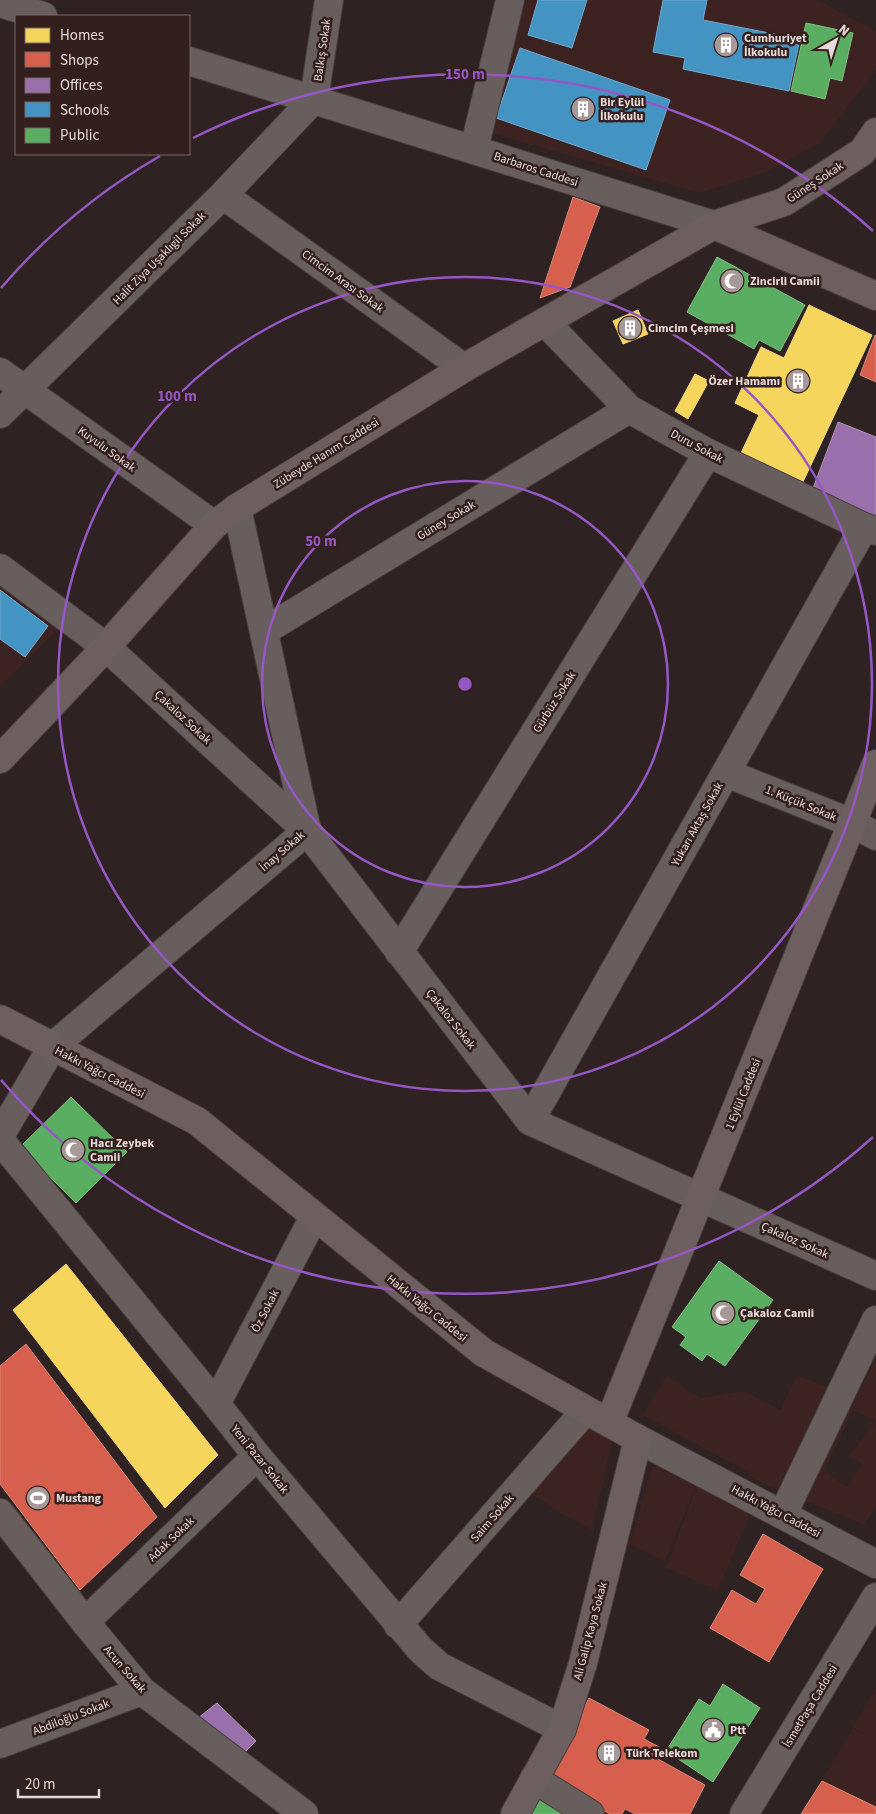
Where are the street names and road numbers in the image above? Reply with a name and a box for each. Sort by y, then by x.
street label: Balkış Sokak [310,18,335,83]
street label: Barbaros Caddesi [491,148,580,191]
street label: Güneş Sokak [784,158,847,207]
street label: Halit Ziya Uşaklıgil Sokak [109,208,210,309]
street label: Cimcim Arası Sokak [298,246,387,317]
street label: Zübeyde Hanım Caddesi [270,414,382,493]
street label: Kuyulu Sokak [74,422,139,476]
street label: Duru Sokak [667,425,726,468]
street label: Güney Sokak [414,496,479,545]
street label: Gürbüz Sokak [529,668,580,736]
street label: Çakaloz Sokak [150,686,215,748]
street label: Yukarı Aktaş Sokak [667,779,728,870]
street label: 1. Küçük Sokak [763,781,839,826]
street label: İnay Sokak [256,827,309,876]
street label: Çakaloz Sokak [422,986,480,1053]
street label: Hakkı Yağcı Caddesi [52,1042,148,1102]
street label: 1 Eylül Caddesi [721,1056,765,1132]
street label: Çakaloz Sokak [758,1218,831,1263]
street label: Hakkı Yağcı Caddesi [383,1271,471,1346]
street label: Öz Sokak [247,1287,284,1336]
street label: Yeni Pazar Sokak [226,1421,293,1497]
street label: Hakkı Yağcı Caddesi [728,1481,823,1542]
street label: Saim Sokak [467,1491,518,1546]
street label: Adak Sokak [144,1513,198,1566]
street label: Ali Galip Kaya Sokak [569,1580,612,1682]
street label: Acun Sokak [99,1642,150,1697]
street label: İsmetPaşa Caddesi [779,1662,842,1751]
street label: Abdiloğlu Sokak [30,1695,112,1740]

